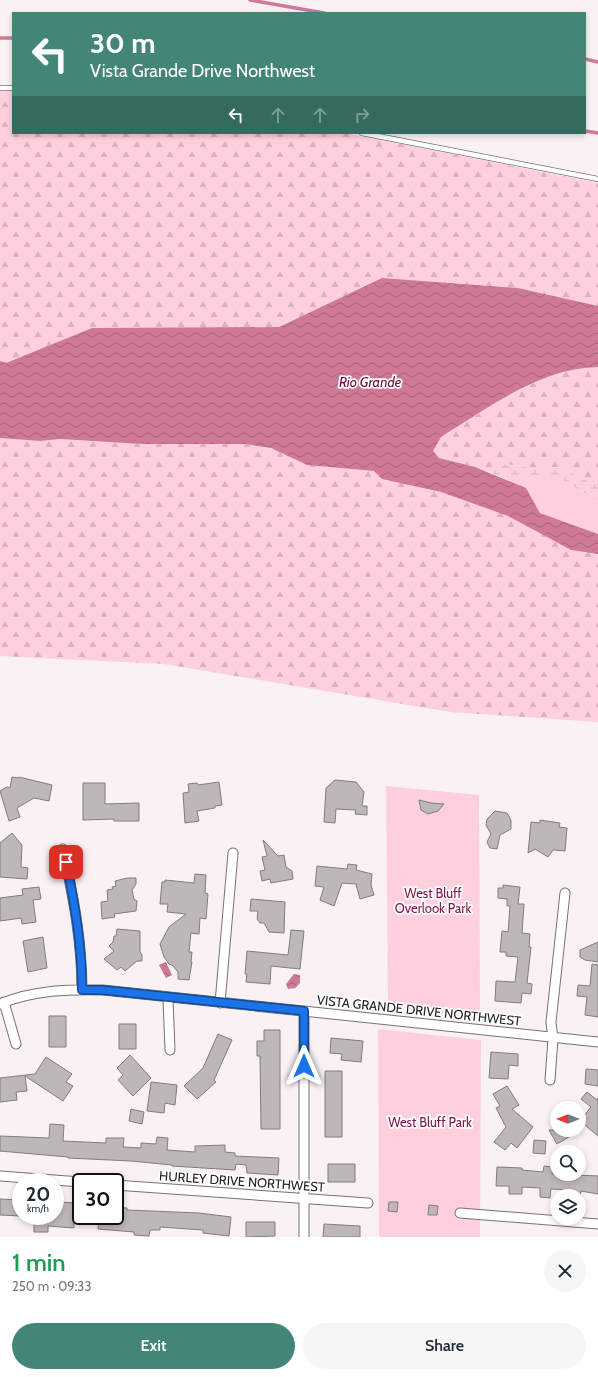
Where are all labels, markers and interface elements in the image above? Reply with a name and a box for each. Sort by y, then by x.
text: 30 m [90,26,156,60]
icon: left [24,28,76,80]
text: Vista Grande Drive Northwest [90,60,315,82]
icon: left [225,104,247,126]
icon: ahead [267,104,289,126]
icon: ahead [309,104,331,126]
icon: right [351,104,373,126]
water label: Rio Grande [339,373,402,391]
pin [49,845,83,879]
icon: arrive [55,851,77,873]
park label: West Bluff Overlook Park [395,885,471,916]
street label: VISTA GRANDE DRIVE NORTHWEST [316,991,522,1029]
position arrow [283,1045,325,1087]
north arrow [550,1101,586,1137]
map controls [550,1101,586,1225]
park label: West Bluff Park [388,1114,472,1130]
button: search [550,1145,586,1181]
street label: HURLEY DRIVE NORTHWEST [159,1167,325,1195]
speed limit sign: 30 [72,1173,124,1225]
text: 20 [26,1182,50,1206]
button: layers [550,1189,586,1225]
text: km/h [27,1202,49,1215]
text: 1 min [12,1248,66,1277]
button: close [544,1250,586,1292]
text: 250 m · 09:33 [12,1278,91,1294]
button: Exit [12,1323,295,1369]
button: Share [303,1323,586,1369]

